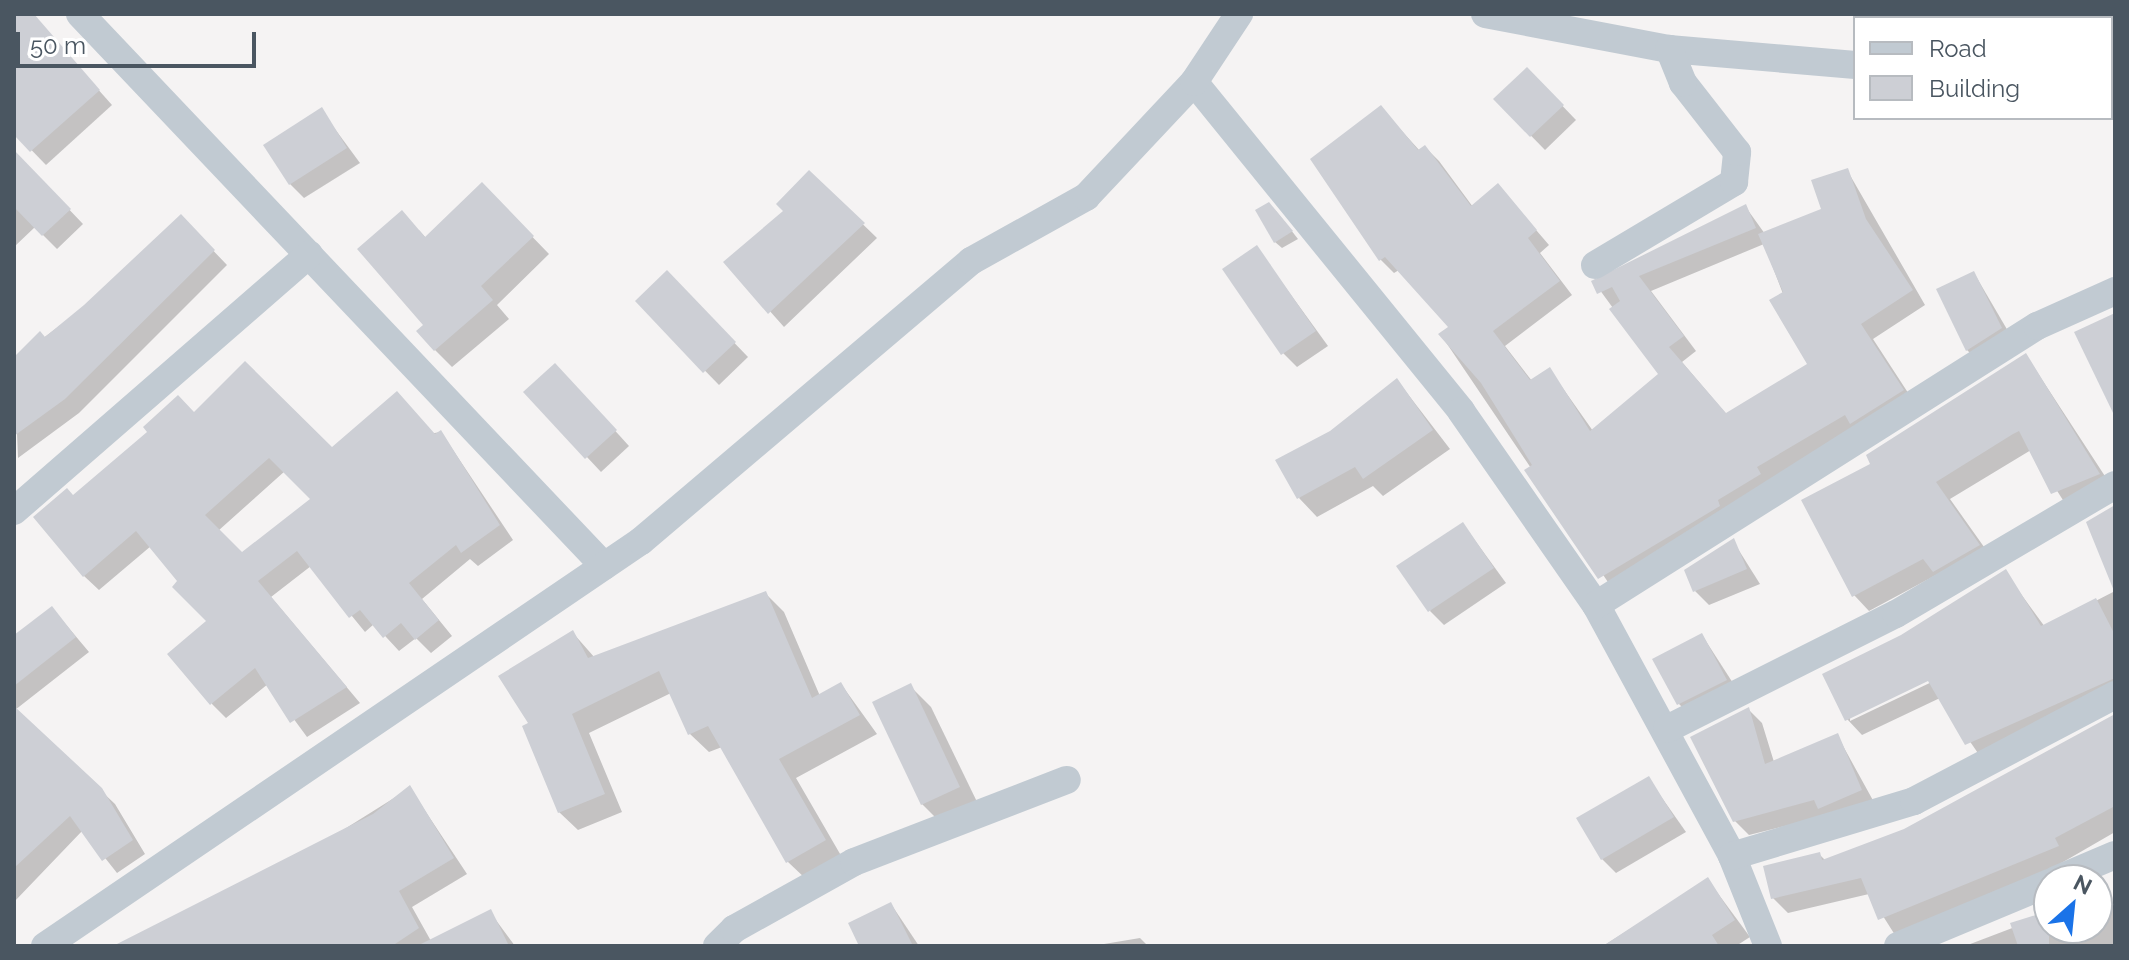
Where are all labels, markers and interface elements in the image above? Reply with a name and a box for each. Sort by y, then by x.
scale bar [20,16,260,66]
legend [1853,16,2113,120]
text: 50 m [30,31,86,60]
text: Road [1929,34,1987,63]
text: Building [1929,74,2020,103]
north arrow [2033,864,2113,944]
text: N [2070,869,2096,900]

